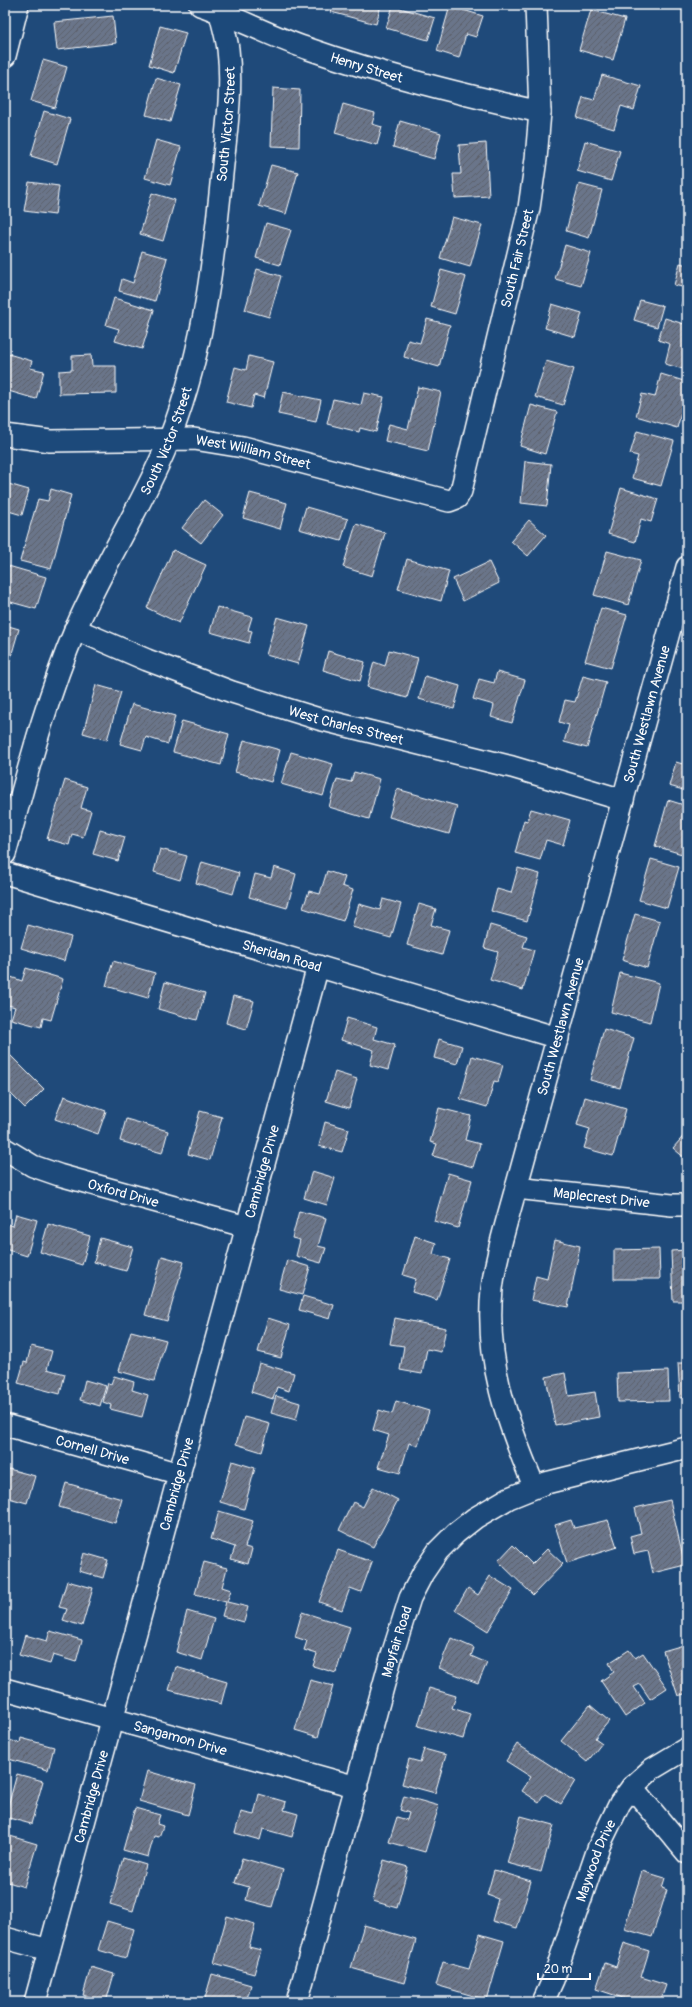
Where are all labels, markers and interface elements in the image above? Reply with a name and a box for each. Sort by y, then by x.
street label: Henry Street [328,48,405,86]
street label: South Victor Street [213,66,238,182]
street label: South Fair Street [497,207,537,309]
street label: South Victor Street [137,385,195,498]
street label: West William Street [194,431,313,473]
street label: South Westlawn Avenue [619,643,674,785]
street label: West Charles Street [287,702,406,748]
street label: Sheridan Road [240,936,324,976]
street label: South Westlawn Avenue [533,956,588,1097]
street label: Cambridge Drive [241,1123,283,1220]
street label: Oxford Drive [86,1175,161,1211]
street label: Maplecrest Drive [552,1184,651,1211]
street label: Cornell Drive [54,1431,131,1468]
street label: Cambridge Drive [156,1436,197,1532]
street label: Mayfair Road [378,1604,416,1679]
street label: Sangamon Drive [132,1717,229,1759]
street label: Cambridge Drive [70,1748,112,1845]
street label: Maywood Drive [572,1816,619,1904]
scale bar [538,1955,590,1981]
text: 20 m [544,1962,573,1977]

